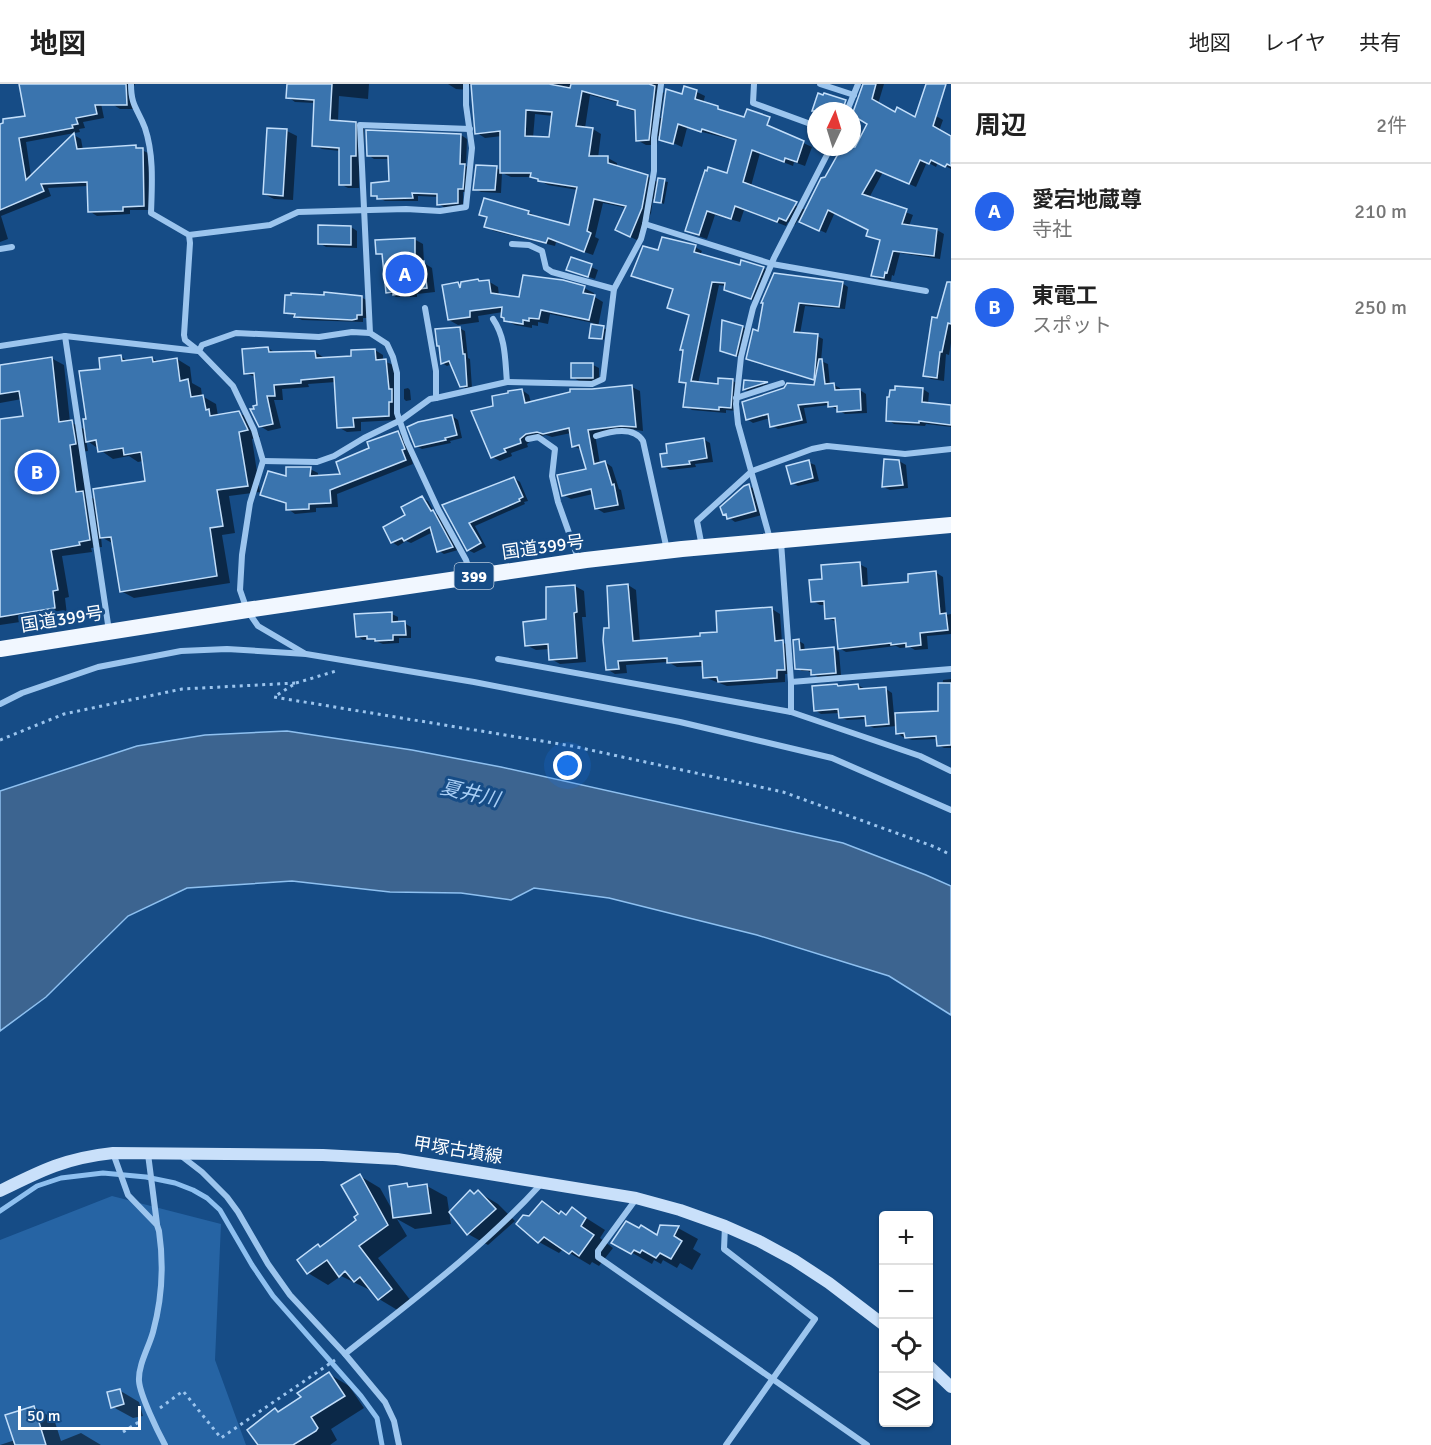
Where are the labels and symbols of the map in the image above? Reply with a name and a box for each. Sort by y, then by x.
north arrow [807,102,861,156]
pin: A [386,252,424,297]
pin: B [18,450,57,494]
street label: 国道399号 [500,530,586,564]
road number: 399 [454,563,494,589]
street label: 国道399号 [19,602,105,636]
your location [553,751,582,780]
water label: 夏井川 [438,775,504,813]
street label: 甲塚古墳線 [412,1132,504,1168]
scale bar [18,1403,141,1430]

